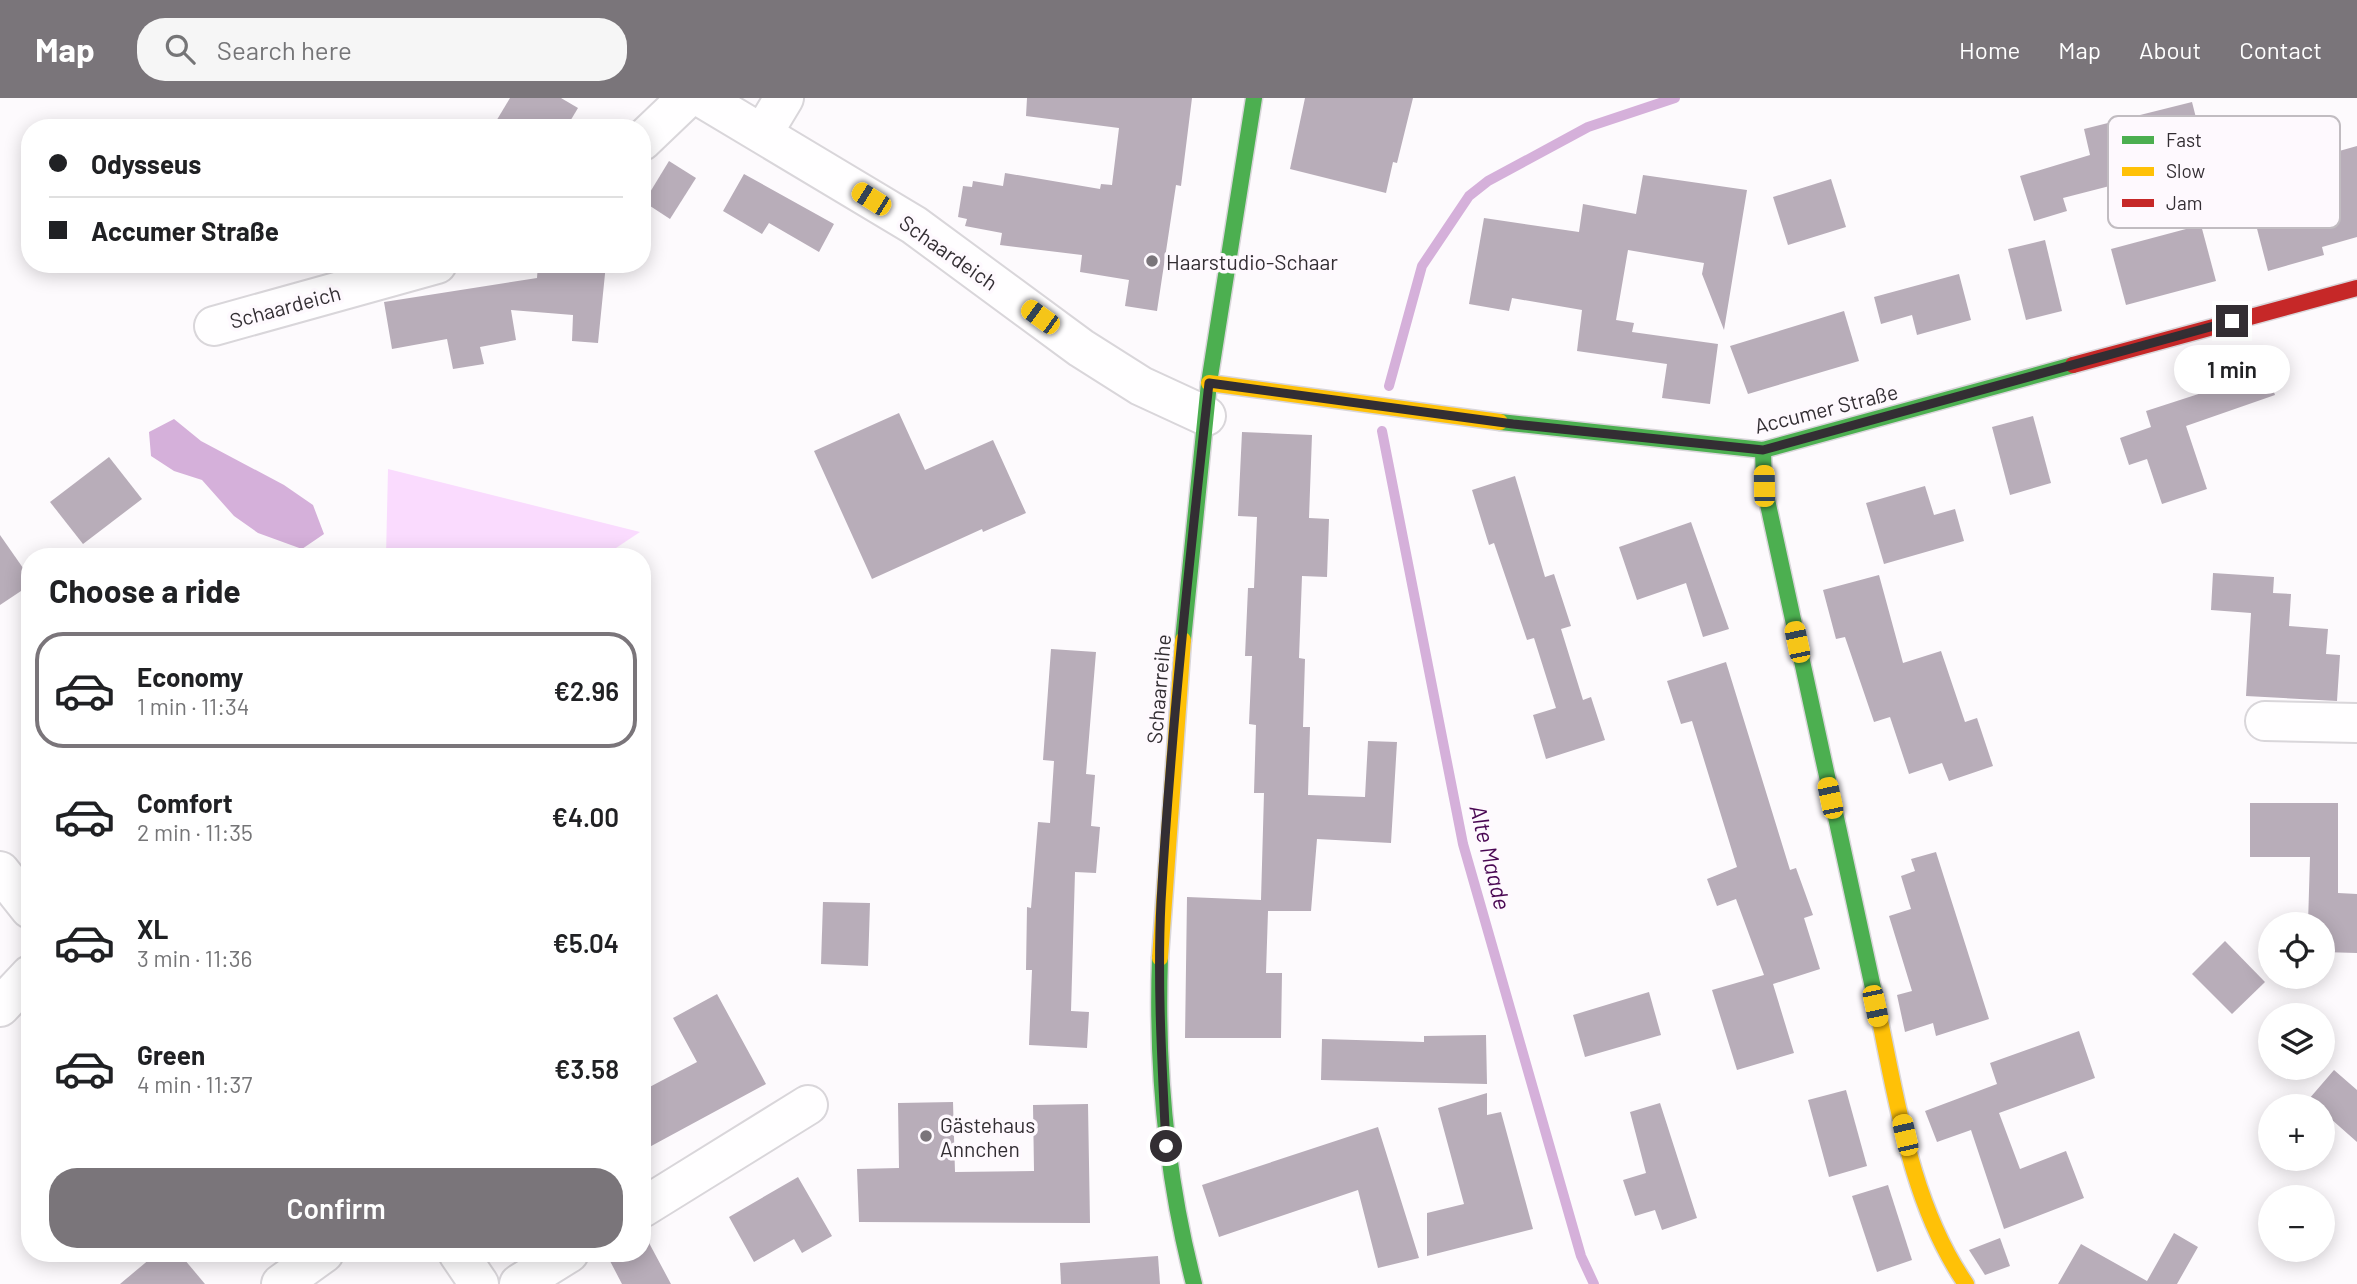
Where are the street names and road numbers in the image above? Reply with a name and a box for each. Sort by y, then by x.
street label: Schaardeich [895,209,1003,295]
street label: Schaardeich [227,279,343,333]
street label: Accumer Straße [1752,378,1900,438]
street label: Schaarreihe [1141,633,1175,745]

